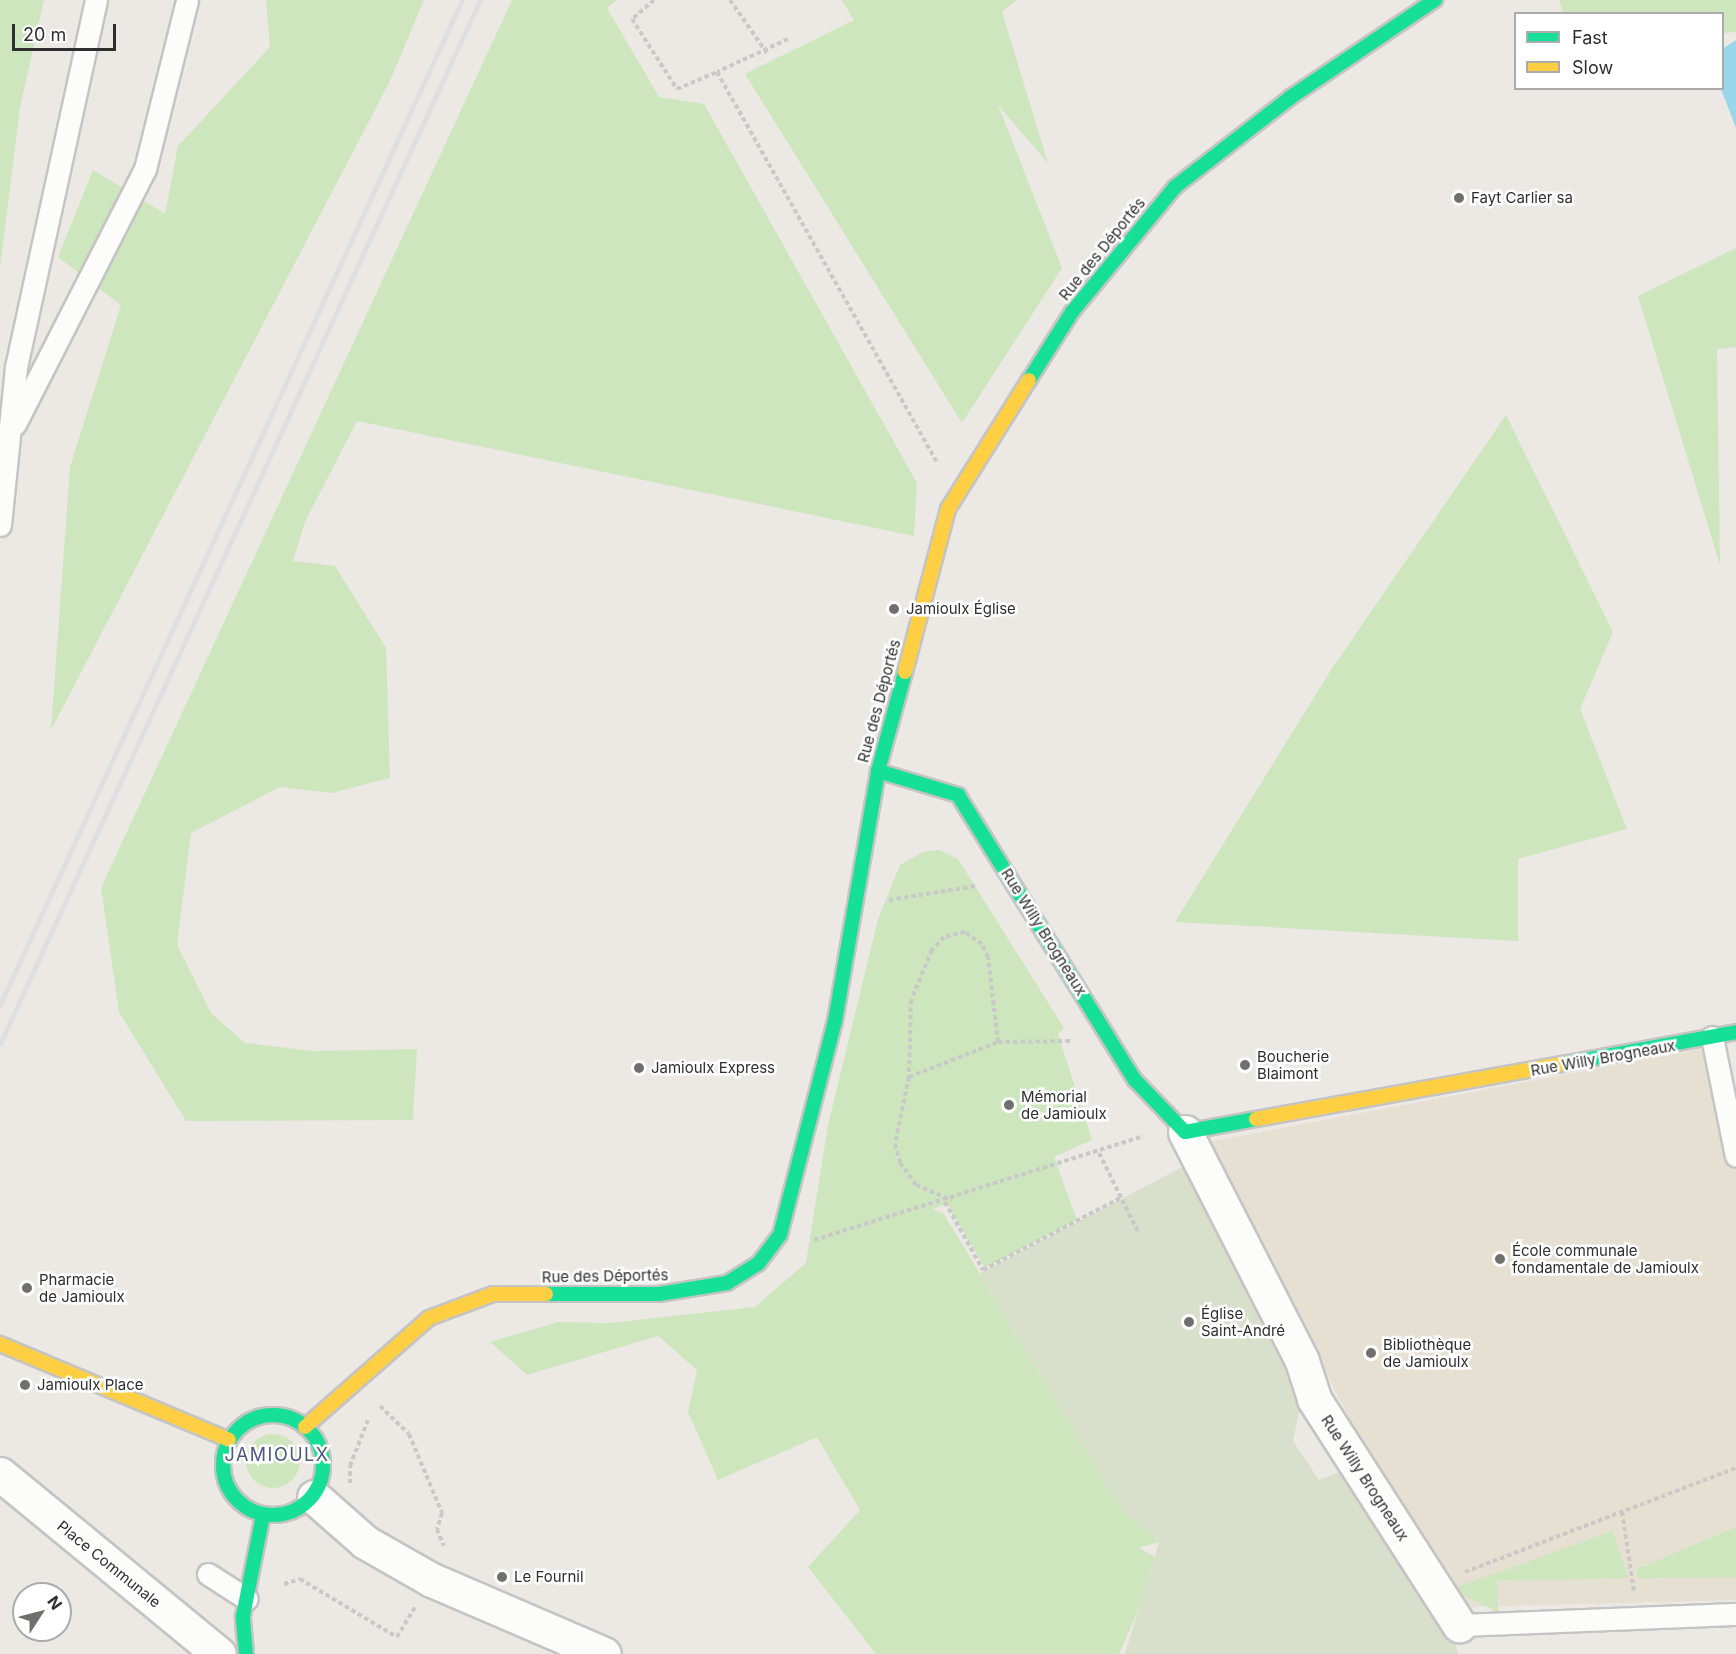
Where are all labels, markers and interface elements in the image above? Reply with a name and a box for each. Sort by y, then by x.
scale bar [15,12,118,50]
legend [1514,12,1724,90]
text: 20 m [23,24,66,45]
text: Fast [1572,27,1608,48]
text: Slow [1572,57,1613,78]
place label: Fayt Carlier sa [1471,189,1573,207]
marker: Fayt Carlier sa [1452,191,1466,205]
street label: Rue des Déportés [1055,194,1149,304]
place label: Jamioulx Église [906,600,1016,618]
marker: Jamioulx Église [887,602,901,616]
street label: Rue des Déportés [854,638,904,764]
street label: Rue Willy Brogneaux [998,865,1090,999]
street label: Rue Willy Brogneaux [1529,1036,1677,1080]
place label: Boucherie Blaimont [1257,1047,1329,1082]
marker: Boucherie Blaimont [1238,1058,1252,1072]
place label: Jamioulx Express [651,1059,775,1077]
marker: Jamioulx Express [632,1061,646,1075]
place label: Mémorial de Jamioulx [1021,1087,1107,1122]
marker: Mémorial de Jamioulx [1002,1098,1016,1112]
place label: École communale fondamentale de Jamioulx [1512,1241,1699,1276]
marker: École communale fondamentale de Jamioulx [1493,1252,1507,1266]
street label: Rue des Déportés [542,1266,668,1286]
place label: Pharmacie de Jamioulx [39,1270,125,1305]
marker: Pharmacie de Jamioulx [20,1281,34,1295]
place label: Église Saint-André [1201,1304,1285,1339]
marker: Église Saint-André [1182,1315,1196,1329]
place label: Bibliothèque de Jamioulx [1383,1335,1471,1370]
marker: Bibliothèque de Jamioulx [1364,1346,1378,1360]
place label: Jamioulx Place [37,1376,144,1394]
marker: Jamioulx Place [18,1378,32,1392]
street label: Rue Willy Brogneaux [1318,1412,1412,1544]
district label: JAMIOULX [224,1444,330,1466]
street label: Place Communale [54,1517,164,1611]
place label: Le Fournil [514,1568,584,1586]
marker: Le Fournil [495,1570,509,1584]
north arrow [12,1582,72,1642]
text: N [43,1592,67,1613]

